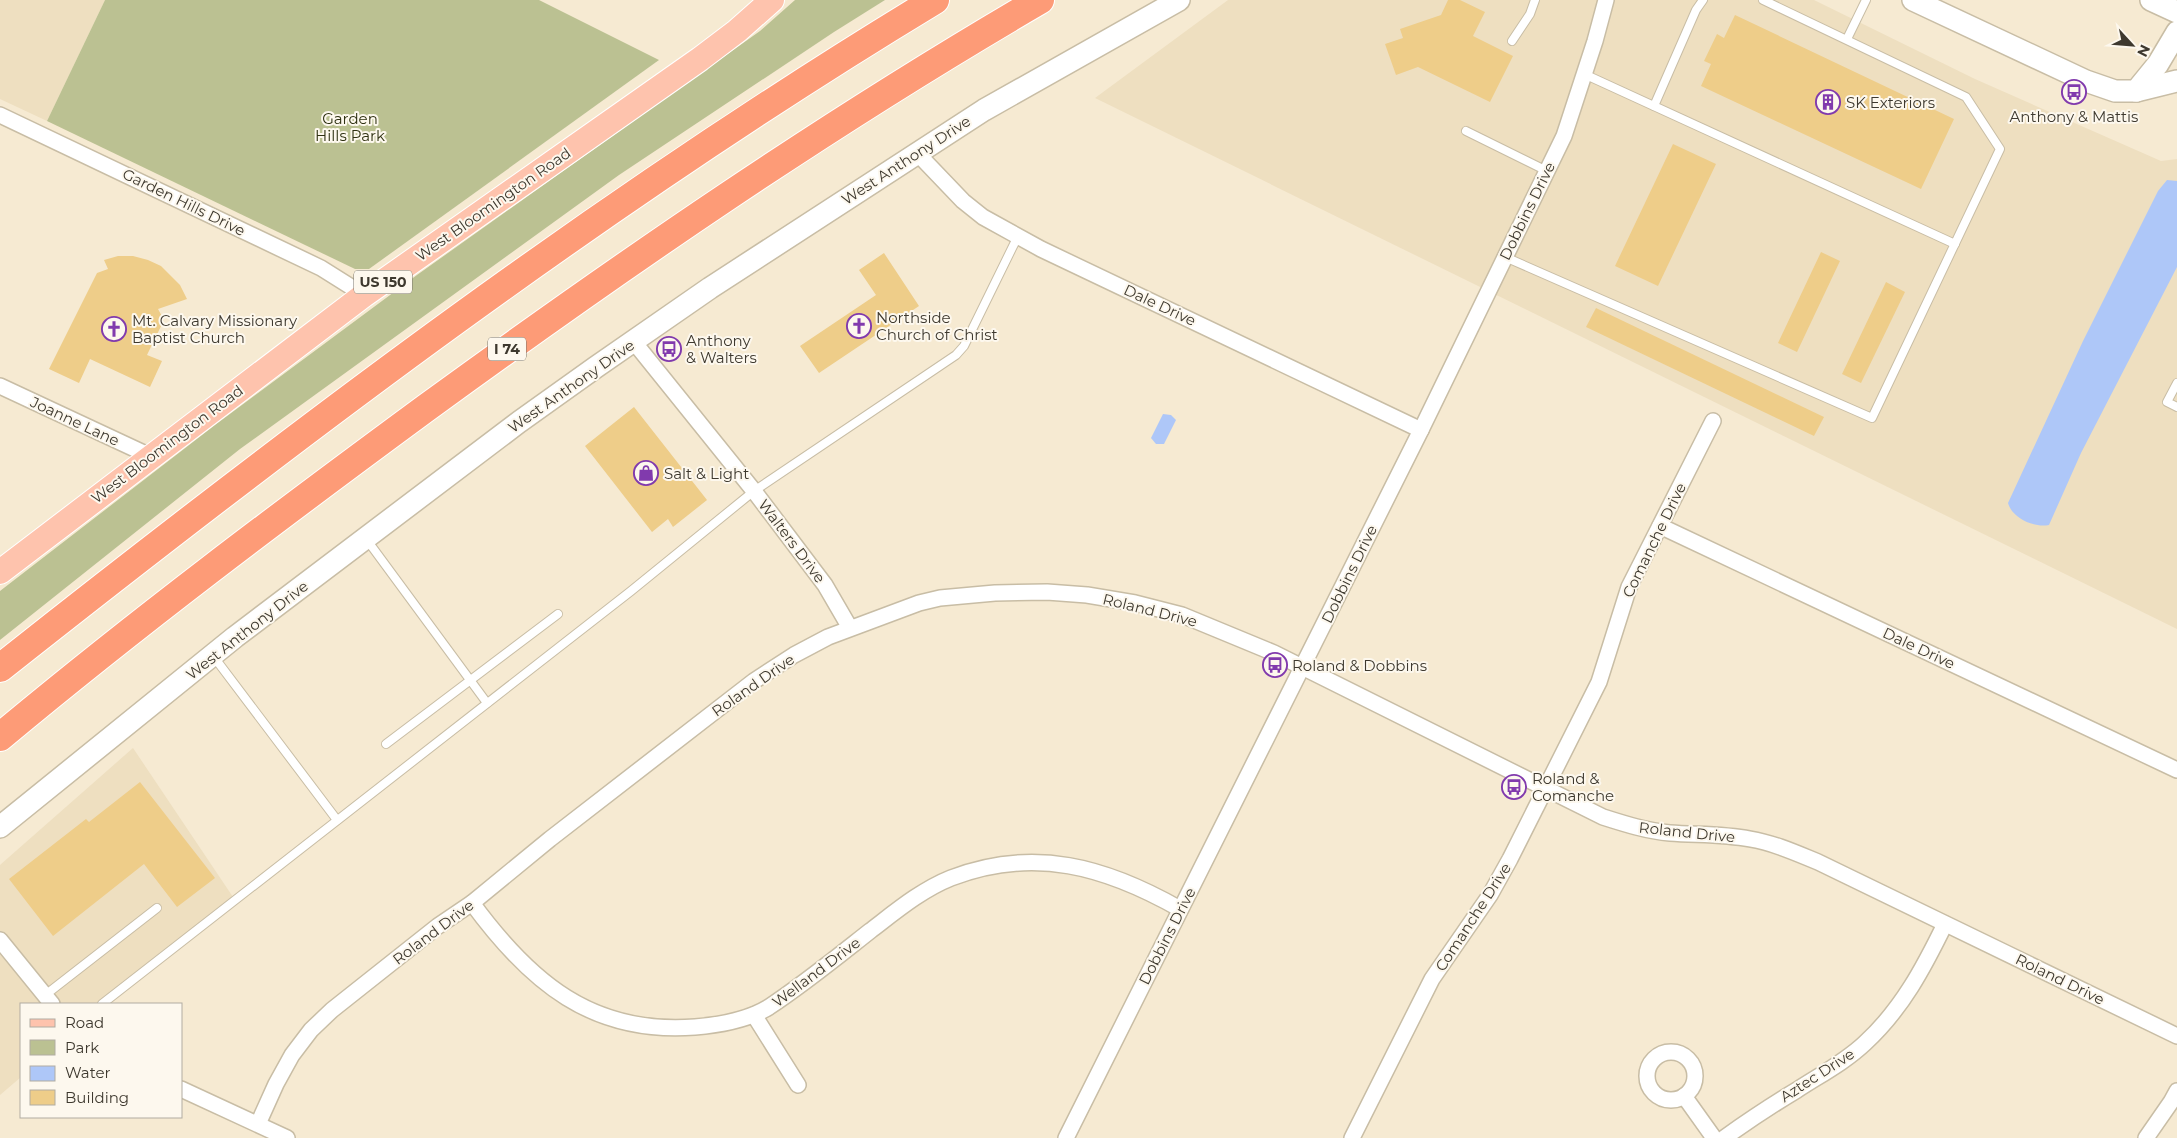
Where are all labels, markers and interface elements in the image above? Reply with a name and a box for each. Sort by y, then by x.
north arrow [2107,20,2157,70]
text: N [2133,42,2154,60]
bus stop icon: Anthony & Mattis [2061,79,2087,105]
building icon: SK Exteriors [1815,89,1841,115]
place label: SK Exteriors [1846,93,1935,112]
place label: Anthony & Mattis [2010,107,2138,126]
park label: Garden Hills Park [315,109,385,145]
street label: West Anthony Drive [838,111,974,209]
street label: West Bloomington Road [412,143,574,265]
street label: Dobbins Drive [1495,159,1559,263]
street label: Garden Hills Drive [119,164,249,240]
road number: US 150 [354,270,412,294]
street label: Dale Drive [1121,280,1199,330]
place label: Northside Church of Christ [876,308,998,344]
place label: Mt. Calvary Missionary Baptist Church [132,311,298,347]
church icon: Northside Church of Christ [846,313,872,339]
church icon: Mt. Calvary Missionary Baptist Church [101,316,127,342]
place label: Anthony & Walters [686,331,757,367]
street label: West Anthony Drive [504,335,638,437]
bus stop icon: Anthony & Walters [656,336,682,362]
road number: I 74 [488,338,526,360]
street label: West Bloomington Road [87,381,247,507]
street label: Joanne Lane [27,392,122,450]
shop icon: Salt & Light [633,460,659,486]
place label: Salt & Light [664,464,749,483]
street label: Comanche Drive [1618,479,1690,601]
street label: Walters Drive [754,495,830,587]
street label: Dobbins Drive [1317,522,1381,626]
street label: West Anthony Drive [182,576,312,684]
street label: Roland Drive [1101,589,1199,631]
street label: Dale Drive [1880,623,1958,673]
street label: Roland Drive [708,649,798,721]
bus stop icon: Roland & Dobbins [1262,652,1288,678]
place label: Roland & Dobbins [1292,656,1427,675]
place label: Roland & Comanche [1532,769,1614,805]
bus stop icon: Roland & Comanche [1501,774,1527,800]
street label: Roland Drive [1638,817,1736,847]
street label: Comanche Drive [1431,859,1515,975]
street label: Dobbins Drive [1134,884,1200,988]
street label: Roland Drive [389,895,477,969]
street label: Welland Drive [768,933,864,1011]
street label: Roland Drive [2012,949,2108,1009]
legend [20,1003,182,1118]
text: Road [65,1013,104,1032]
text: Park [65,1038,99,1057]
street label: Aztec Drive [1776,1044,1858,1106]
text: Water [65,1063,111,1082]
text: Building [65,1088,129,1107]

